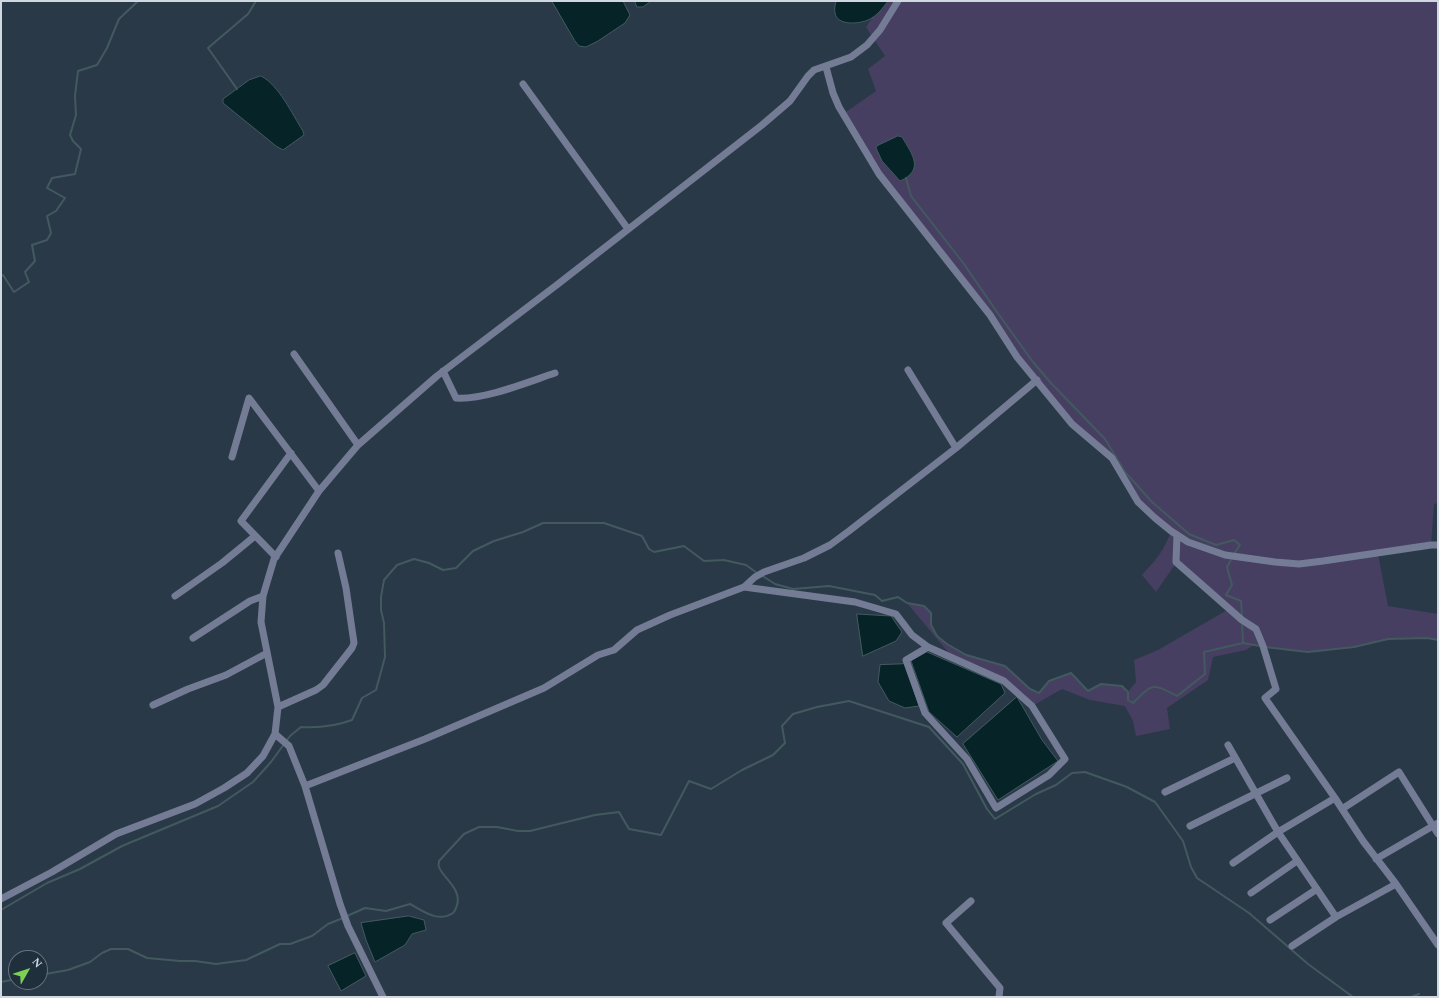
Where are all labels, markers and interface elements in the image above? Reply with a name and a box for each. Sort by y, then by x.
north arrow [8,950,48,990]
text: N [27,954,46,972]

